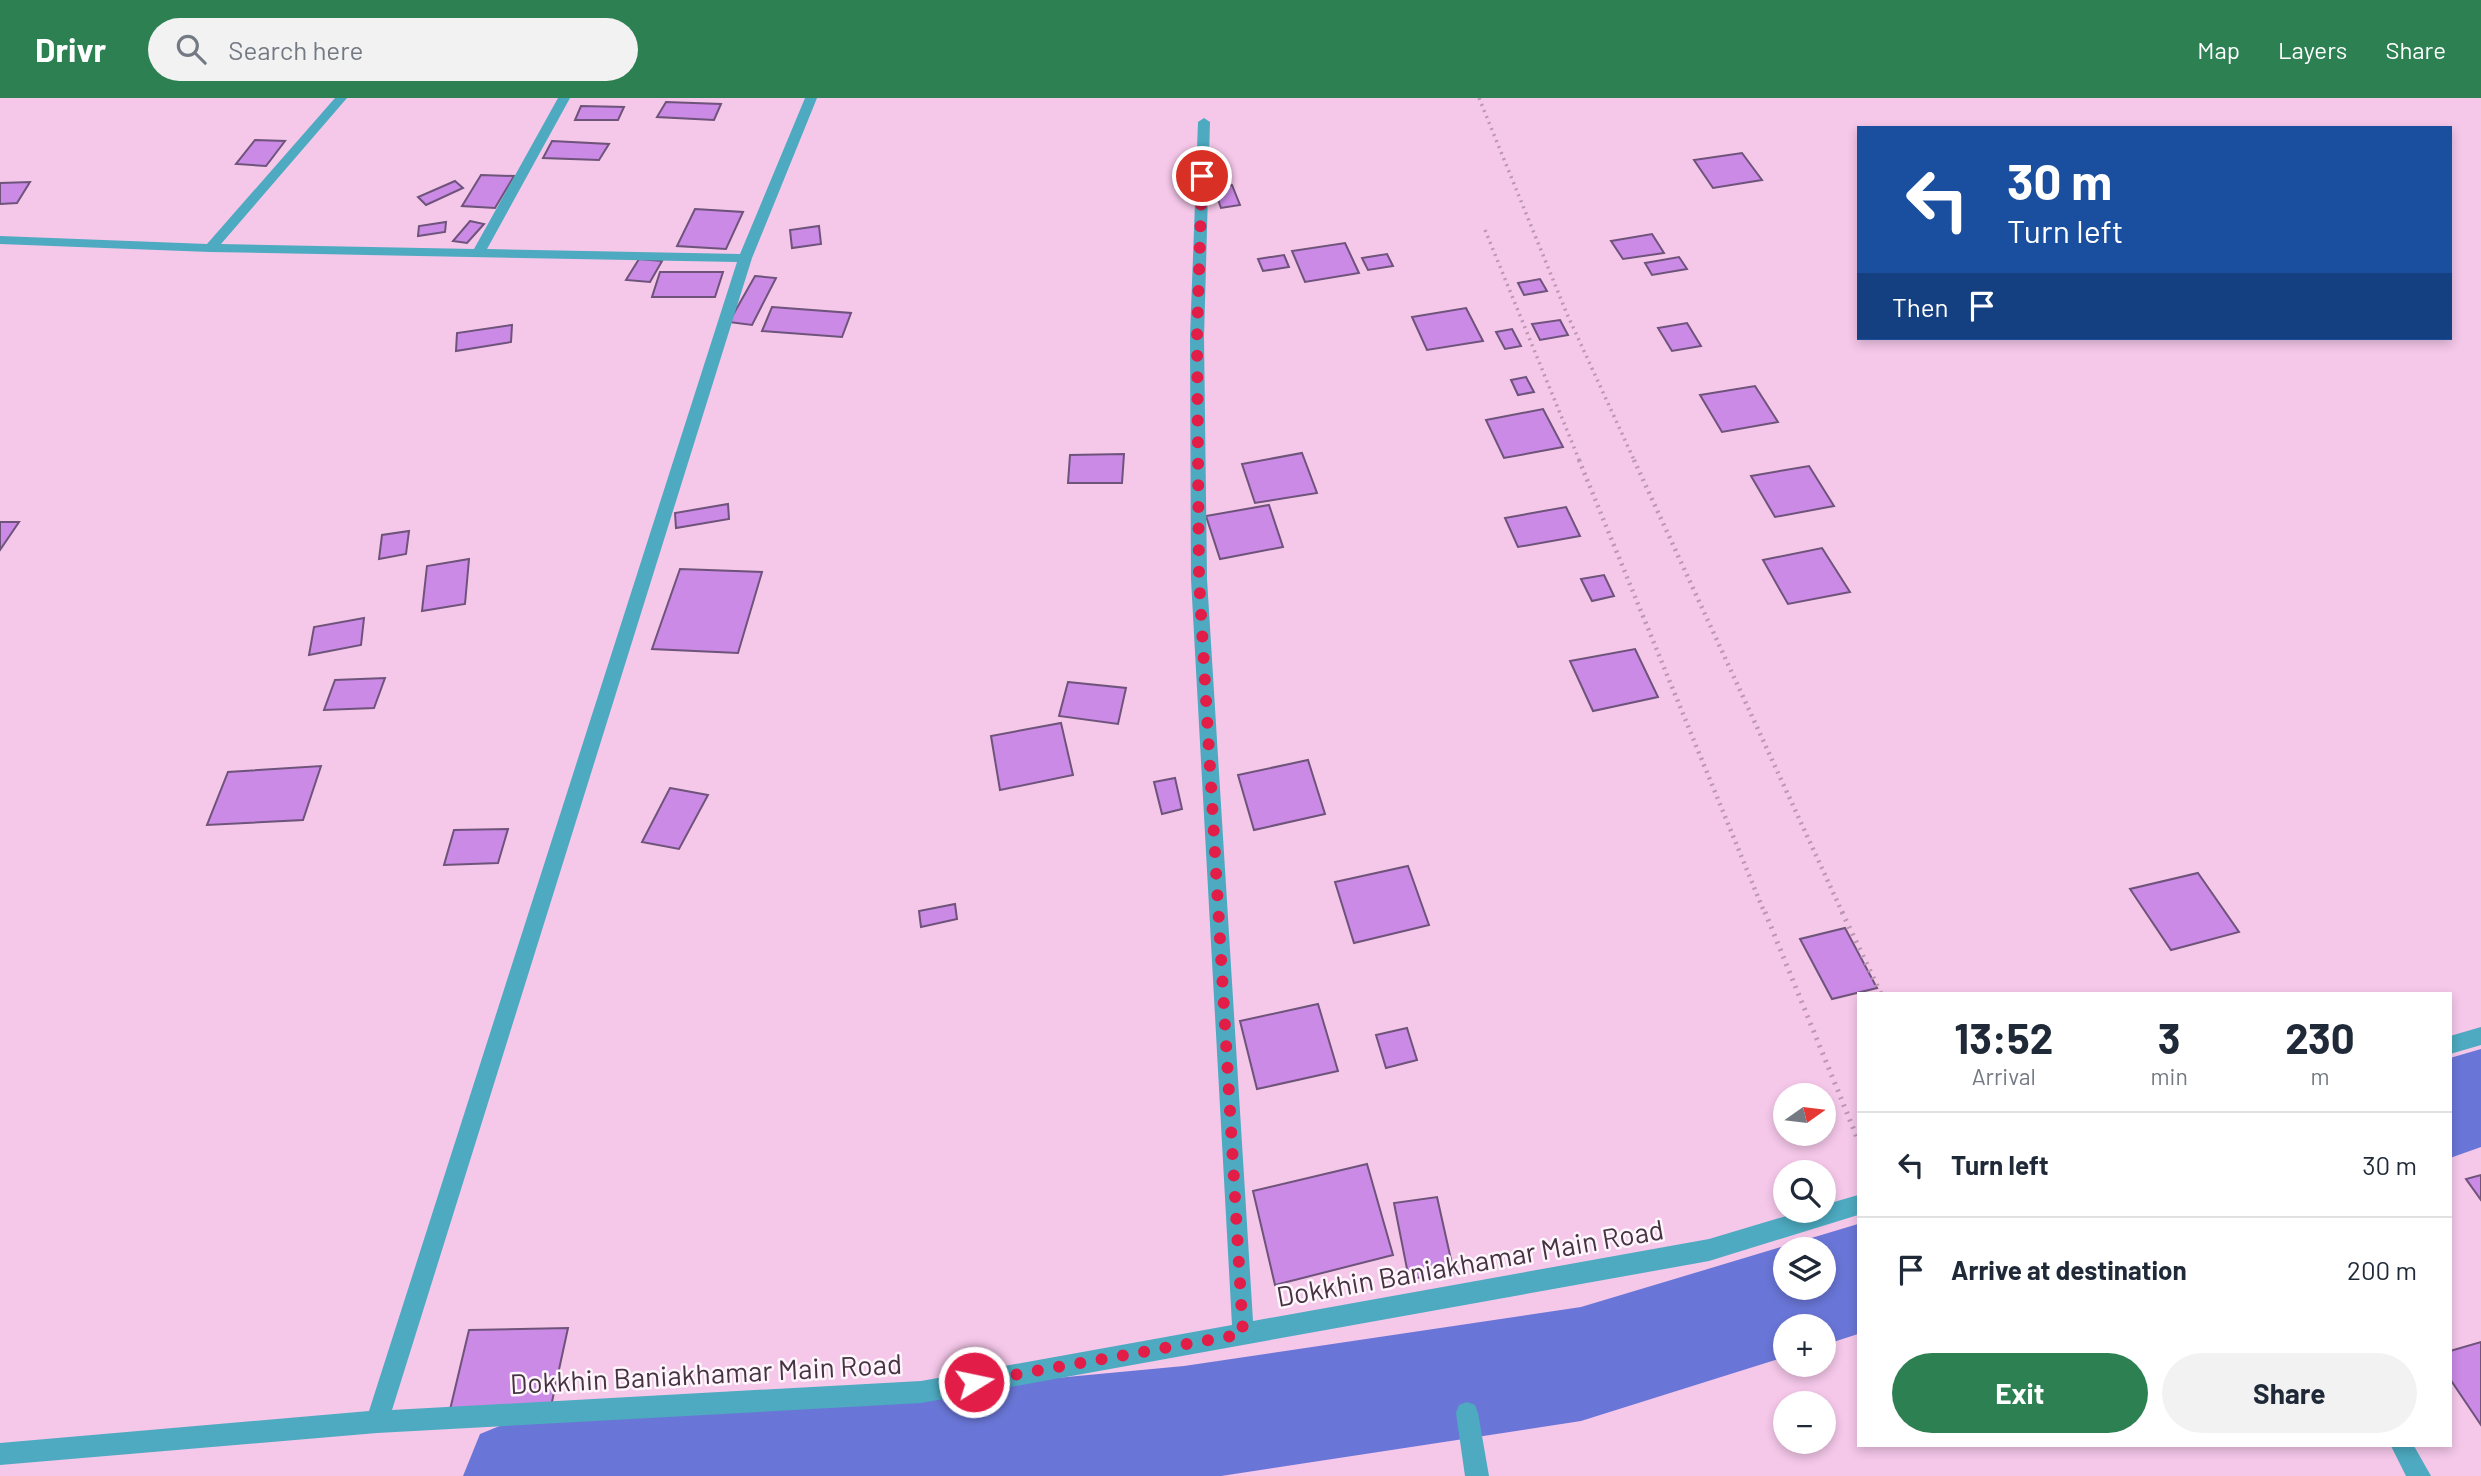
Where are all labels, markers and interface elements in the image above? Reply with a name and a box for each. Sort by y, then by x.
search box [148,18,638,81]
text: Drivr [35,29,106,69]
icon: search [172,30,210,68]
text: Search here [228,34,363,65]
text: Map [2197,35,2240,64]
text: Layers [2278,35,2347,64]
text: Share [2385,35,2446,64]
pin [1172,146,1232,206]
text: 30 m [2007,151,2112,210]
icon: left [1892,154,1983,245]
icon: arrive [1183,157,1221,195]
text: Turn left [2007,211,2124,249]
icon: arrive [1963,287,2001,325]
text: Then [1892,291,1949,322]
text: 13:52 [1954,1012,2053,1062]
text: 3 [2158,1012,2181,1062]
text: 230 [2285,1012,2355,1062]
text: Arrival [1972,1062,2036,1090]
text: min [2151,1062,2188,1090]
text: m [2310,1062,2329,1090]
north arrow [1773,1083,1836,1146]
map controls [1773,1083,1836,1454]
icon: left [1892,1146,1930,1184]
text: Turn left [1951,1149,2049,1180]
text: 30 m [2362,1149,2417,1180]
button: search [1773,1160,1836,1223]
street label: Dokkhin Baniakhamar Main Road [1274,1211,1666,1313]
button: layers [1773,1237,1836,1300]
icon: arrive [1892,1251,1930,1289]
text: Arrive at destination [1951,1254,2187,1285]
text: 200 m [2347,1254,2417,1285]
button: + [1773,1314,1836,1377]
position arrow [937,1345,1011,1419]
street label: Dokkhin Baniakhamar Main Road [509,1346,903,1400]
button: Exit [1892,1353,2148,1433]
button: Share [2162,1353,2417,1433]
button: − [1773,1391,1836,1454]

